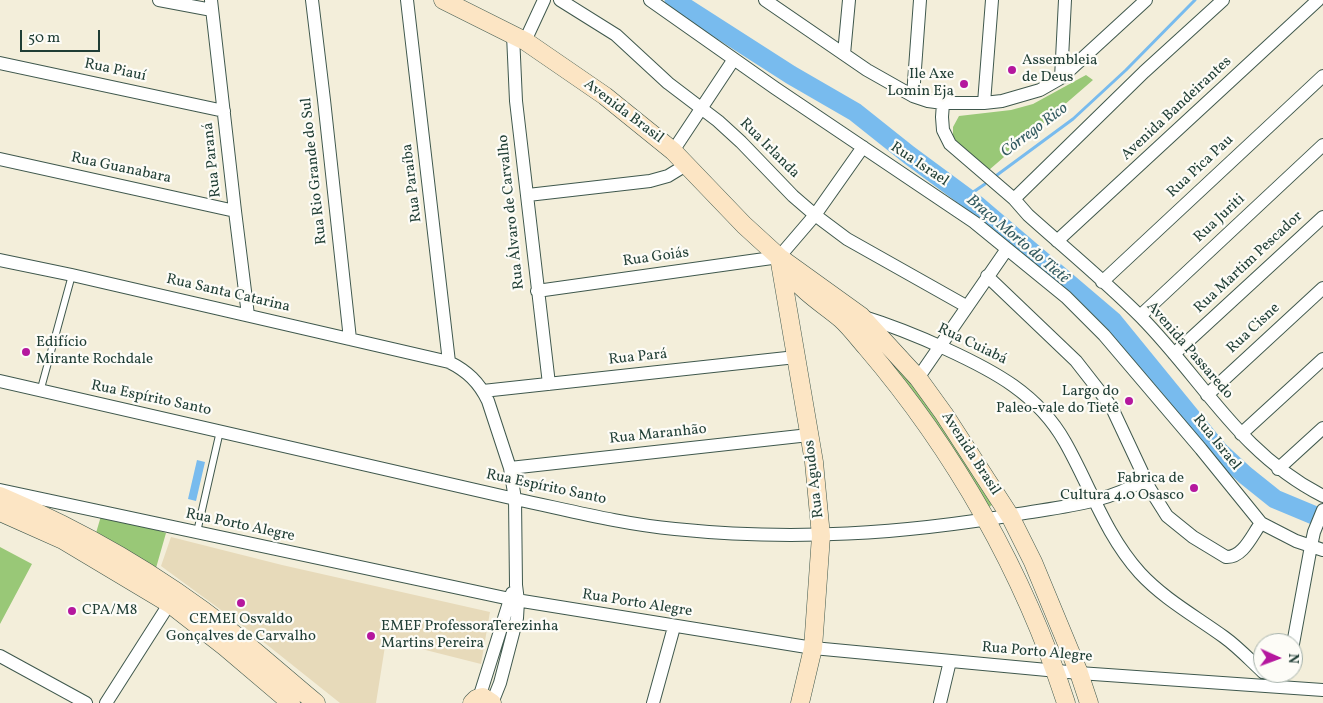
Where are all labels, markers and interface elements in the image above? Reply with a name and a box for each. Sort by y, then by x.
scale bar [22,20,102,52]
text: 50 m [28,28,60,49]
place label: Assembleia de Deus [1022,52,1097,87]
street label: Avenida Bandeirantes [1118,53,1236,165]
street label: Rua Piauí [82,56,148,86]
marker: Assembleia de Deus [1006,64,1018,76]
place label: Ile Axe Lomin Eja [887,66,954,101]
street label: Avenida Brasil [579,76,667,148]
marker: Ile Axe Lomin Eja [958,78,970,90]
street label: Rua Rio Grande do Sul [298,97,332,245]
water label: Córrego Rico [998,100,1072,162]
street label: Rua Irlanda [735,115,803,183]
street label: Rua Paraná [200,121,226,199]
street label: Rua Pica Pau [1164,132,1238,202]
street label: Rua Álvaro de Carvalho [495,134,529,290]
street label: Rua Israel [886,139,952,191]
street label: Rua Paraíba [399,143,427,223]
street label: Rua Guanabara [69,150,173,188]
water label: Braço Morto do Tietê [962,191,1072,289]
street label: Rua Juriti [1191,191,1249,247]
street label: Rua Martim Pescador [1191,208,1307,318]
street label: Rua Goiás [622,244,690,272]
street label: Rua Santa Catarina [164,271,292,317]
street label: Avenida Passaredo [1142,299,1236,403]
street label: Rua Cisne [1224,300,1284,358]
street label: Rua Cuiabá [934,320,1010,370]
place label: Edifício Mirante Rochdale [36,334,153,369]
marker: Edifício Mirante Rochdale [20,346,32,358]
street label: Rua Pará [608,346,668,370]
street label: Rua Espírito Santo [89,377,213,421]
place label: Largo do Paleo-vale do Tietê [996,383,1119,418]
marker: Largo do Paleo-vale do Tietê [1123,395,1135,407]
street label: Avenida Brasil [936,409,1004,499]
street label: Rua Israel [1188,412,1244,474]
street label: Rua Maranhão [608,421,708,449]
street label: Rua Agudos [801,439,829,519]
street label: Rua Espírito Santo [484,466,608,510]
place label: Fabrica de Cultura 4.0 Osasco [1060,470,1184,505]
marker: Fabrica de Cultura 4.0 Osasco [1188,482,1200,494]
street label: Rua Porto Alegre [184,506,296,546]
street label: Rua Porto Alegre [581,586,693,622]
marker: CEMEI Osvaldo Gonçalves de Carvalho [235,597,247,609]
place label: CPA/M8 [82,602,137,620]
marker: CPA/M8 [66,605,78,617]
place label: CEMEI Osvaldo Gonçalves de Carvalho [166,611,316,646]
place label: EMEF ProfessoraTerezinha Martins Pereira [381,618,558,653]
marker: EMEF ProfessoraTerezinha Martins Pereira [365,630,377,642]
north arrow [1253,633,1303,683]
street label: Rua Porto Alegre [981,639,1093,667]
text: N [1283,653,1302,664]

